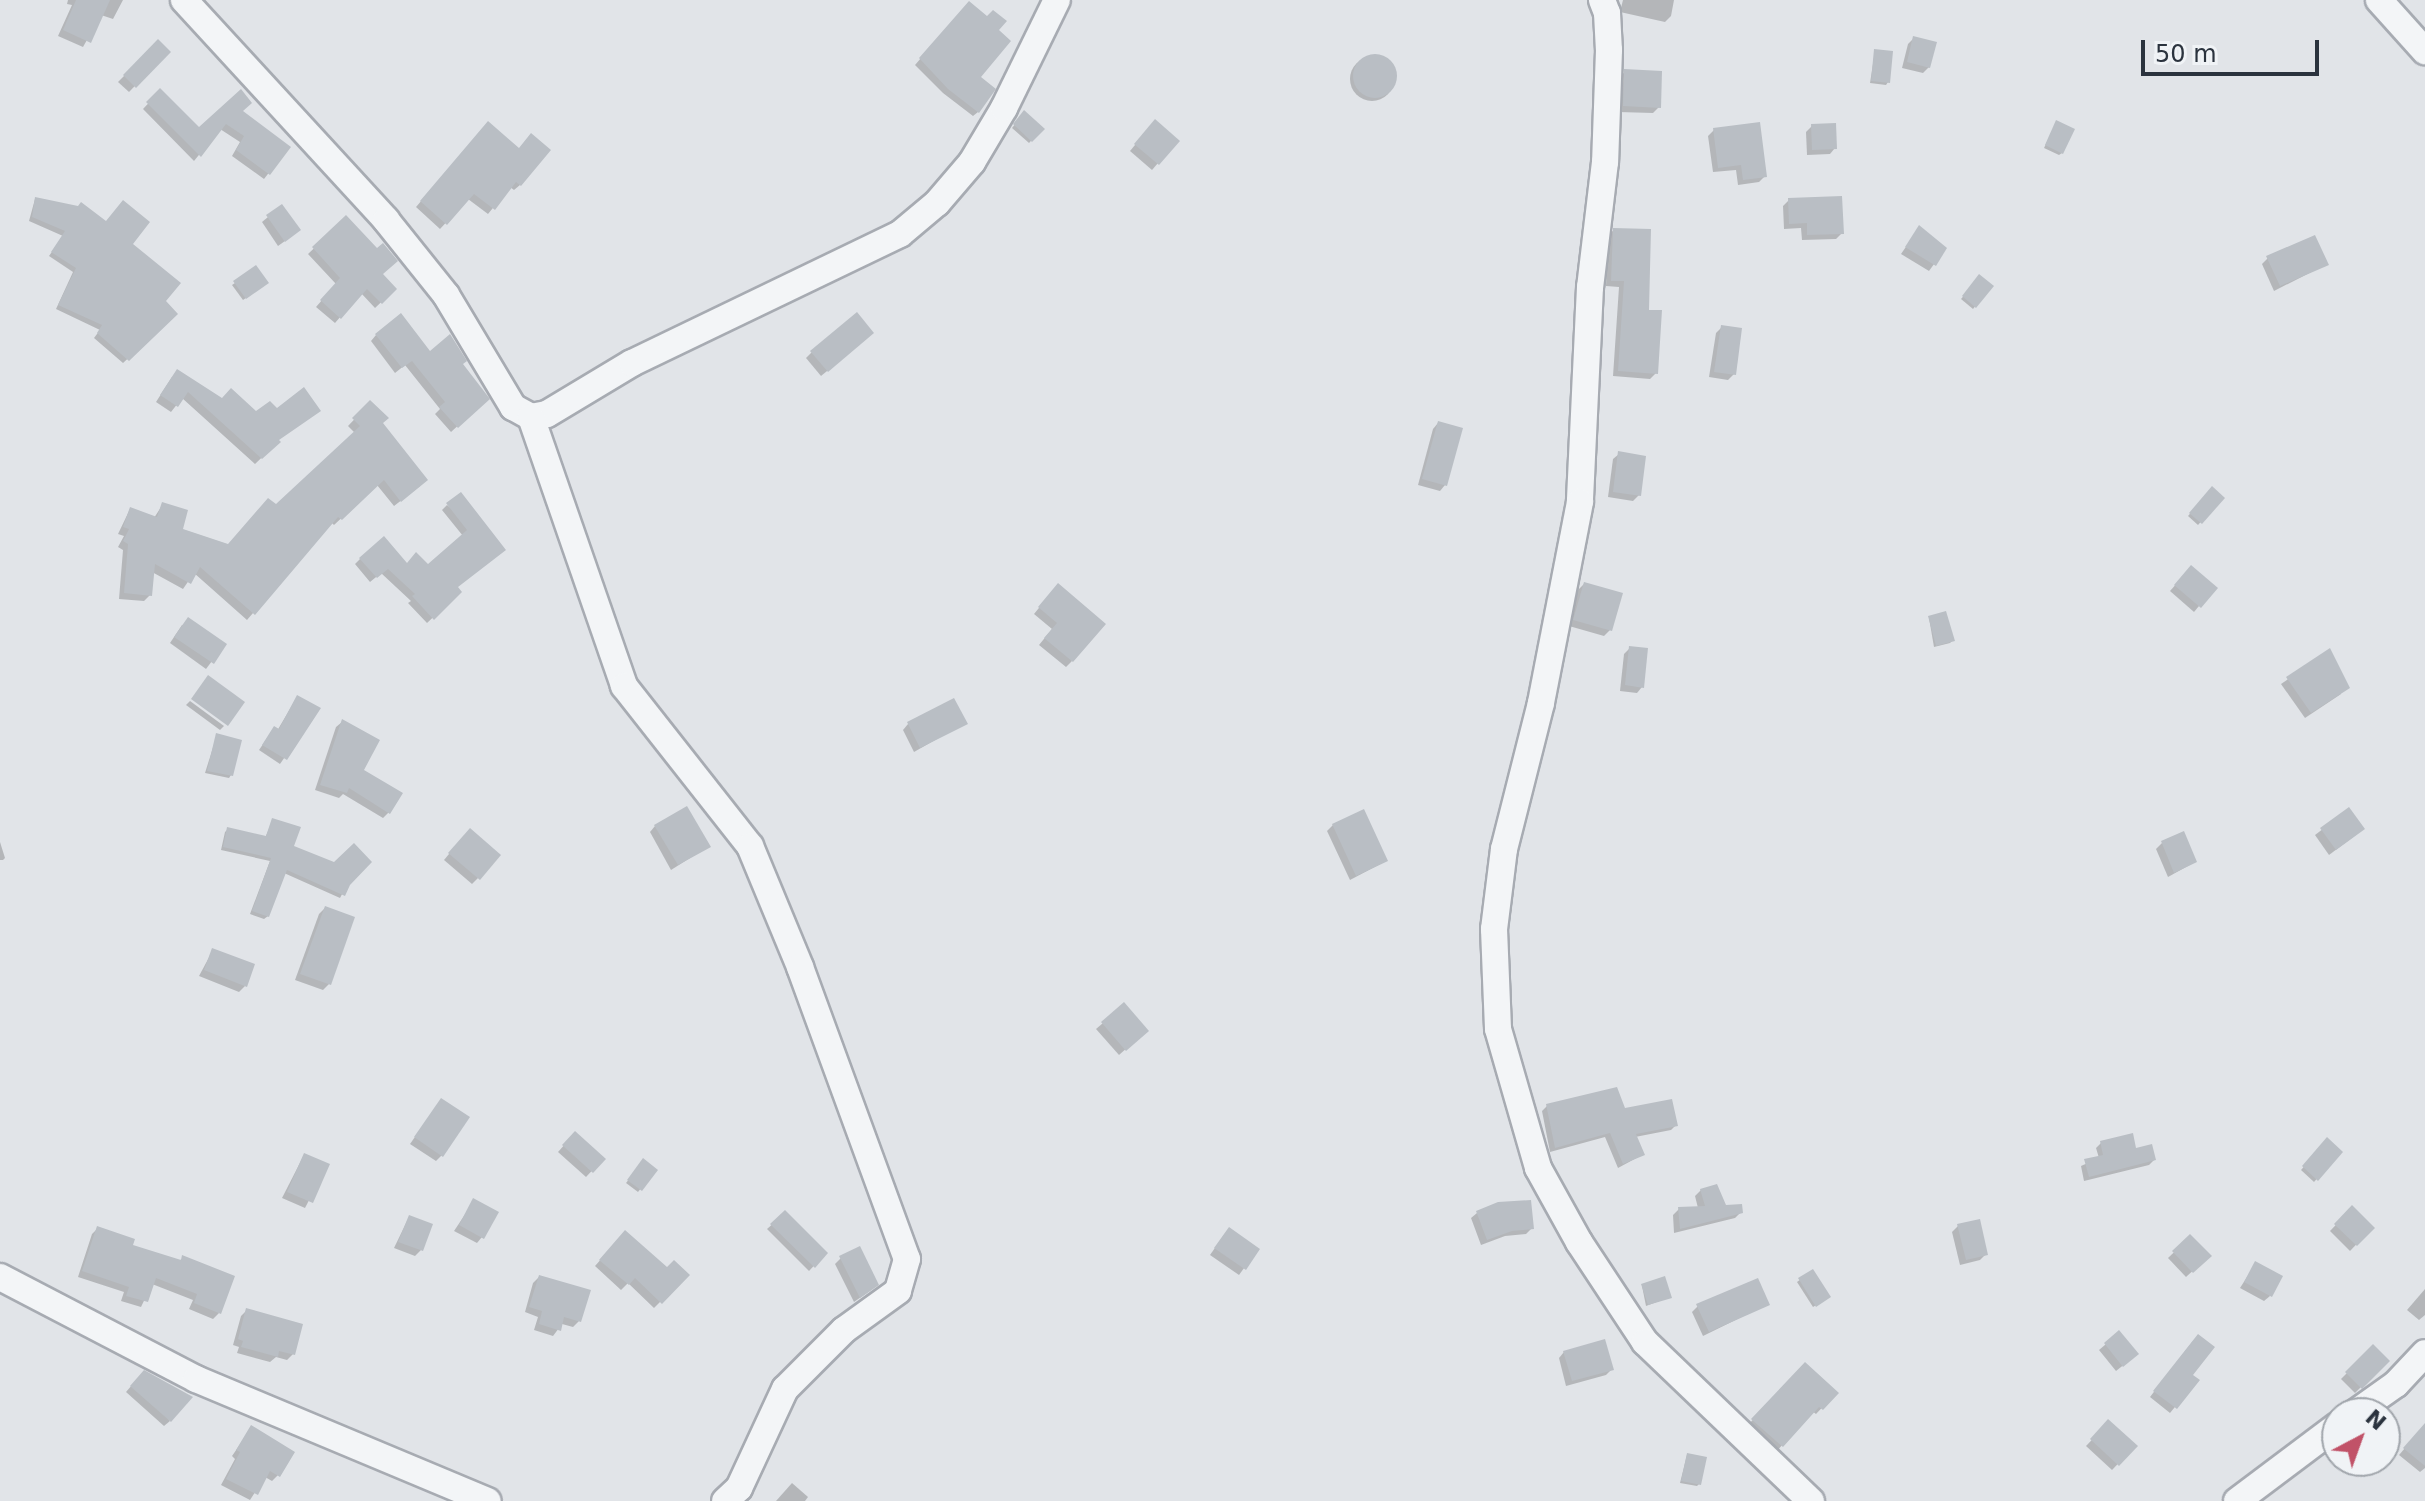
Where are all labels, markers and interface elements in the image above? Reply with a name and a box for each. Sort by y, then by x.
scale bar [2145,24,2323,74]
text: 50 m [2155,40,2217,68]
north arrow [2321,1397,2401,1477]
text: N [2361,1405,2391,1435]

